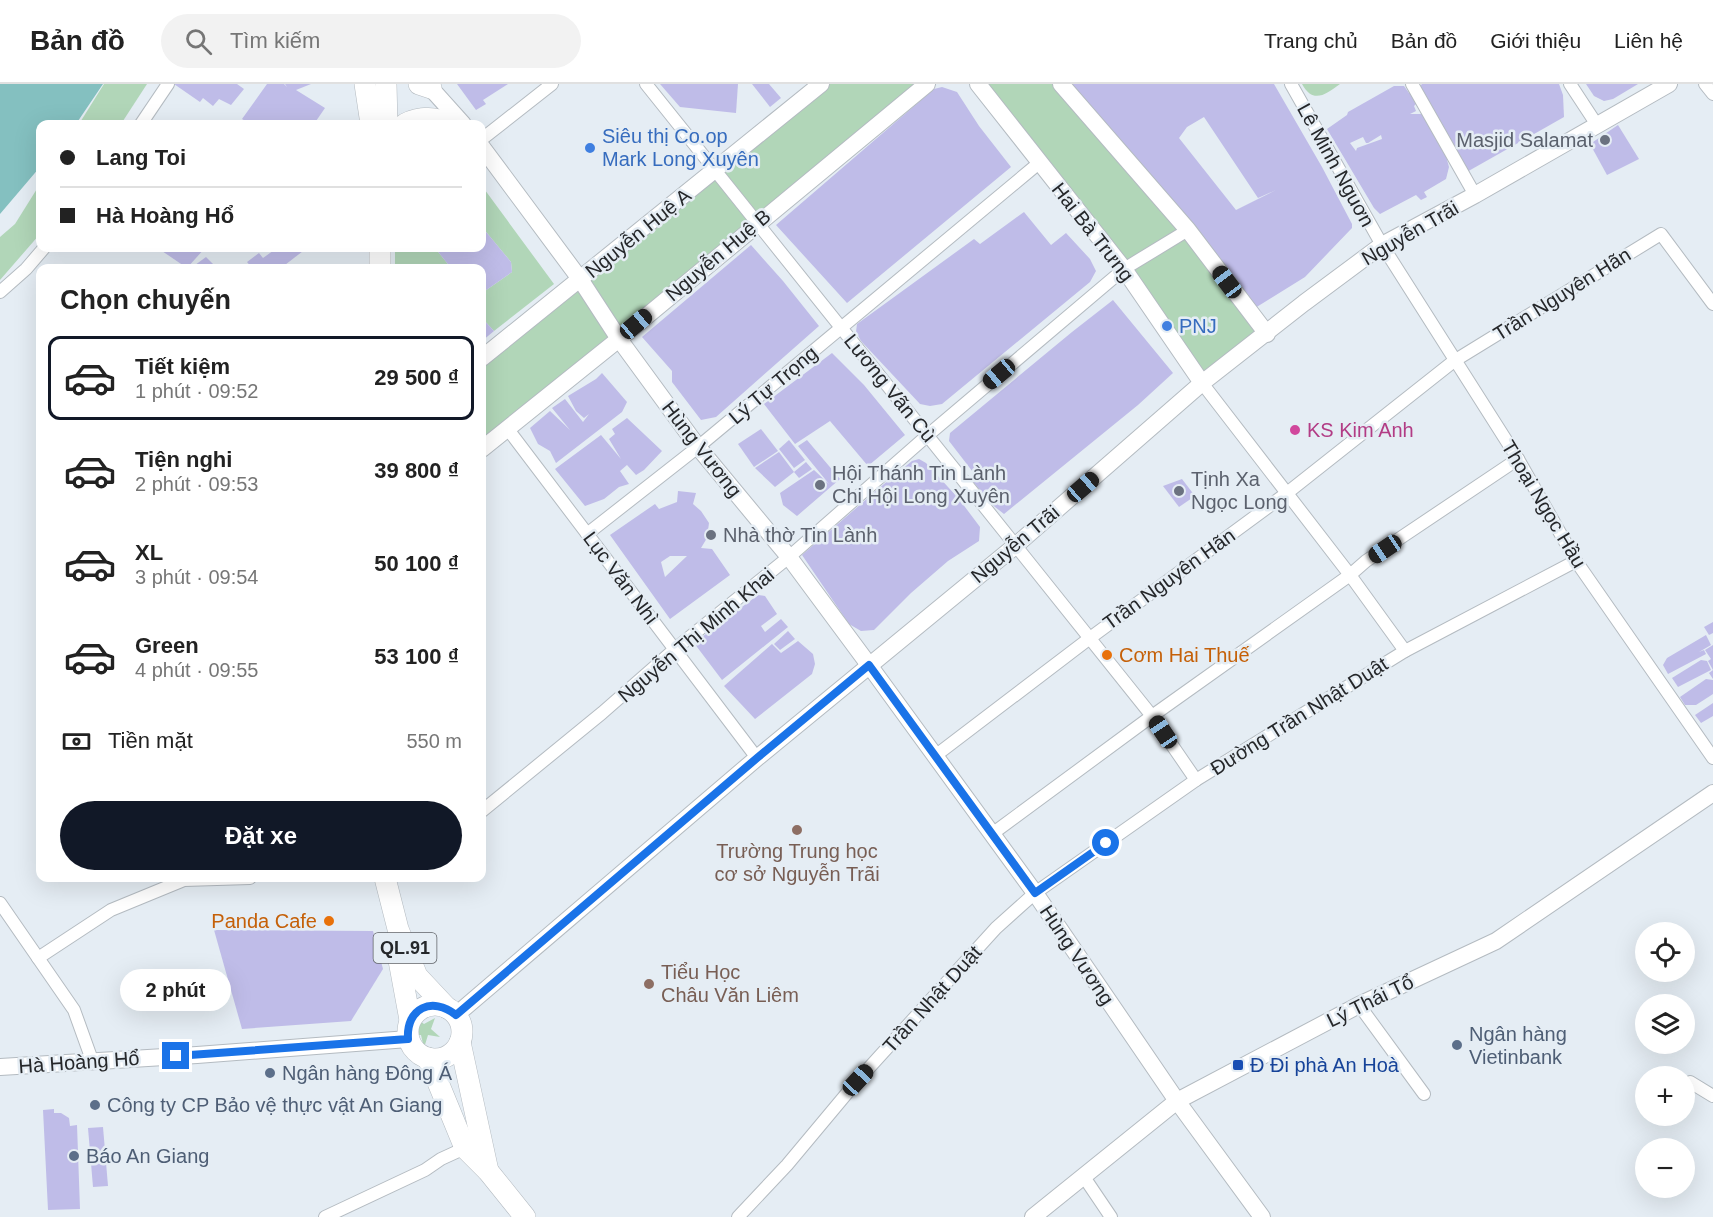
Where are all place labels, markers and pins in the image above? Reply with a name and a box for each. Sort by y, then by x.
place label: Siêu thị Co.op Mark Long Xuyên [602,125,759,170]
place label: Masjid Salamat [1456,129,1593,151]
marker: Masjid Salamat [1598,133,1612,147]
marker: Siêu thị Co.op Mark Long Xuyên [583,141,597,155]
place label: PNJ [1179,315,1217,337]
marker: PNJ [1160,319,1174,333]
place label: KS Kim Anh [1307,419,1414,441]
marker: KS Kim Anh [1288,423,1302,437]
place label: Hội Thánh Tin Lành Chi Hội Long Xuyên [832,462,1010,507]
place label: Tịnh Xa Ngọc Long [1191,468,1288,513]
marker: Hội Thánh Tin Lành Chi Hội Long Xuyên [813,478,827,492]
marker: Tịnh Xa Ngọc Long [1172,484,1186,498]
place label: Nhà thờ Tin Lành [723,524,877,546]
marker: Nhà thờ Tin Lành [704,528,718,542]
place label: Cơm Hai Thuế [1119,644,1250,666]
marker: Cơm Hai Thuế [1100,648,1114,662]
marker: Trường Trung học cơ sở Nguyễn Trãi [790,823,804,837]
place label: Trường Trung học cơ sở Nguyễn Trãi [714,840,880,885]
place label: Panda Cafe [211,910,317,932]
marker: Panda Cafe [322,914,336,928]
place label: Tiểu Học Châu Văn Liêm [661,961,799,1006]
marker: Tiểu Học Châu Văn Liêm [642,977,656,991]
place label: Ngân hàng Vietinbank [1469,1023,1567,1068]
marker: Ngân hàng Vietinbank [1450,1038,1464,1052]
place label: Đ Đi phà An Hoà [1250,1054,1400,1076]
marker: Đ Đi phà An Hoà [1231,1058,1245,1072]
place label: Ngân hàng Đông Á [282,1062,453,1084]
marker: Ngân hàng Đông Á [263,1066,277,1080]
place label: Công ty CP Bảo vệ thực vật An Giang [107,1094,442,1116]
marker: Công ty CP Bảo vệ thực vật An Giang [88,1098,102,1112]
place label: Báo An Giang [86,1145,209,1167]
marker: Báo An Giang [67,1149,81,1163]

